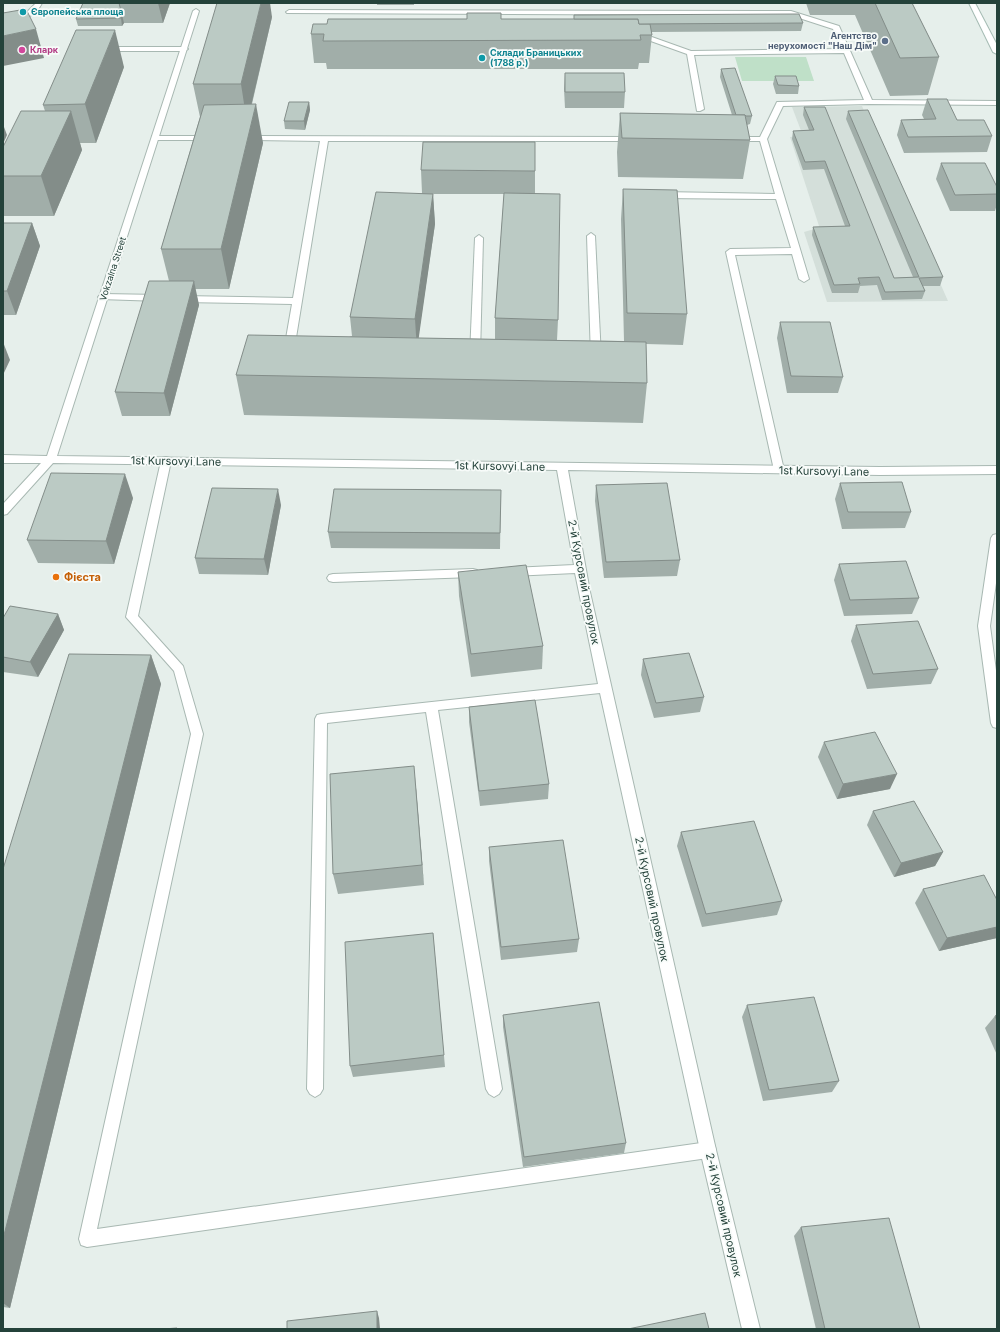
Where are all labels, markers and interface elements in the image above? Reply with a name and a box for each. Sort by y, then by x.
place label: Європейська площа [31,6,123,17]
marker: Європейська площа [18,7,28,17]
place label: Агентство нерухомості "Наш Дім" [768,30,877,51]
marker: Агентство нерухомості "Наш Дім" [880,36,890,46]
place label: Кларк [30,44,59,55]
marker: Кларк [17,45,27,55]
place label: Склади Браницьких (1788 р.) [490,47,582,68]
marker: Склади Браницьких (1788 р.) [477,53,487,63]
street label: Vokzalna Street [97,235,128,302]
street label: 1st Kursovyi Lane [131,453,221,469]
street label: 1st Kursovyi Lane [455,458,545,474]
street label: 1st Kursovyi Lane [779,463,869,479]
street label: 2-й Курсовий провулок [565,518,603,646]
place label: Фієста [64,570,101,584]
marker: Фієста [51,572,61,582]
street label: 2-й Курсовий провулок [632,835,672,963]
street label: 2-й Курсовий провулок [703,1152,745,1278]

